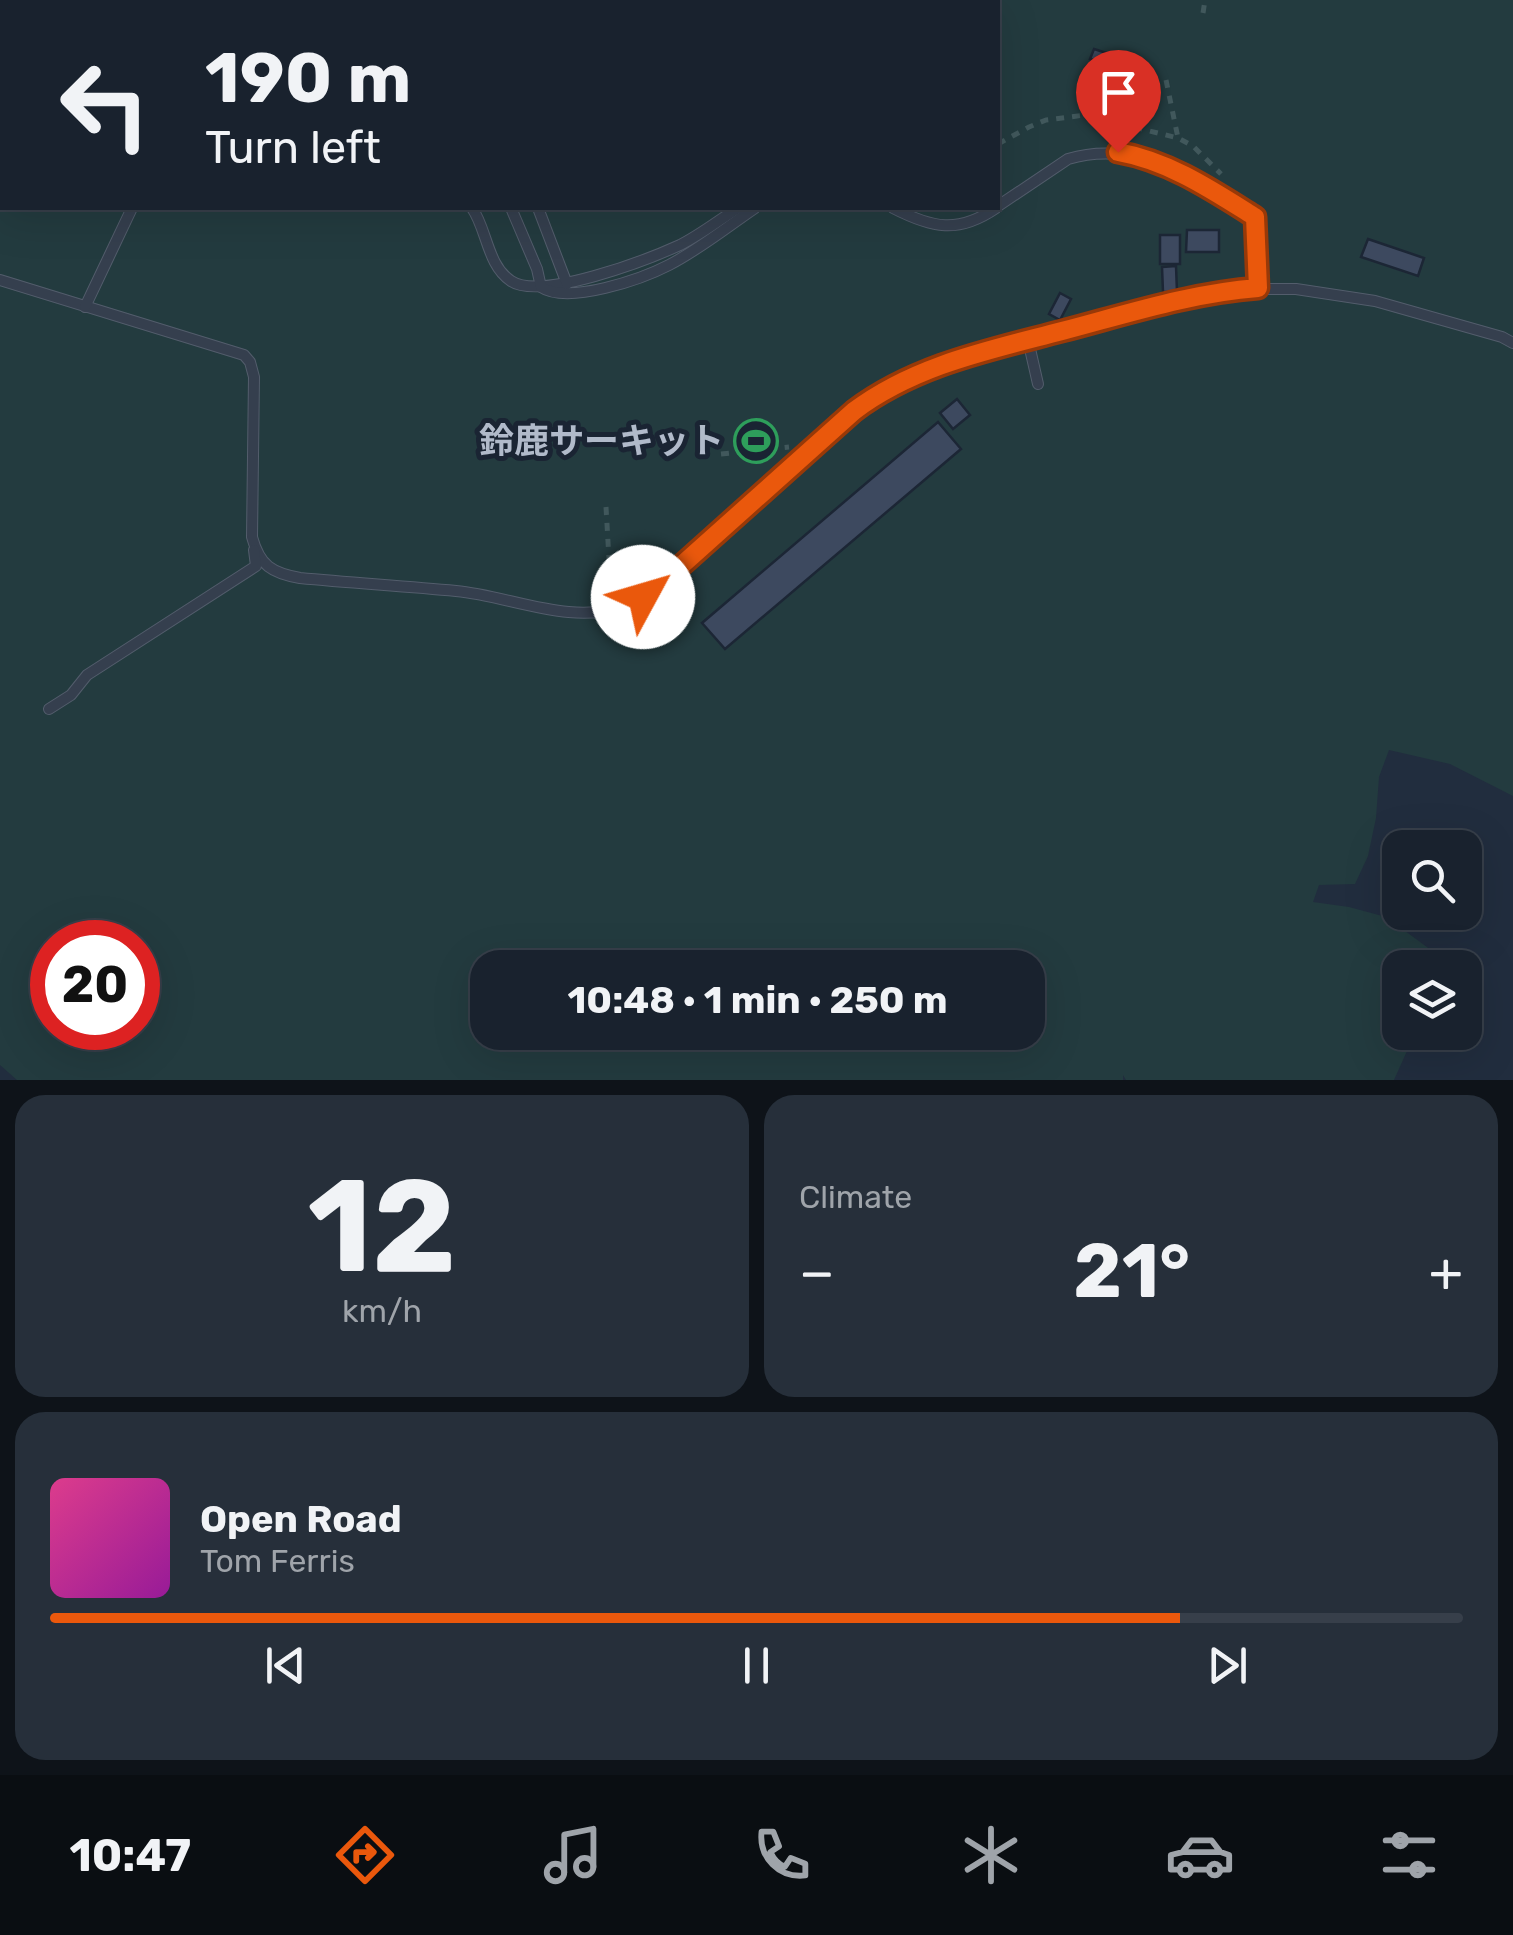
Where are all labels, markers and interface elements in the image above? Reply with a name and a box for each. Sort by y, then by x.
text: 190 m [205,37,411,120]
icon: left [40,40,170,170]
pin [1076,50,1161,153]
icon: arrive [1091,65,1146,120]
text: Turn left [205,121,381,174]
sports icon: 鈴鹿サーキット [733,418,779,464]
place label: 鈴鹿サーキット [479,420,724,462]
position arrow [591,545,695,649]
map controls [1382,830,1482,1050]
button: search [1382,830,1482,930]
speed limit sign: 20 [30,920,160,1050]
button: layers [1382,950,1482,1050]
text: 10:48 · 1 min · 250 m [567,977,948,1023]
text: 12 [307,1149,457,1304]
text: Climate [799,1178,912,1216]
text: 21° [1073,1227,1190,1316]
text: − [799,1240,835,1305]
text: + [1429,1240,1463,1305]
text: km/h [342,1292,422,1330]
text: Open Road [200,1496,402,1542]
text: Tom Ferris [200,1542,355,1580]
icon: previous [258,1638,313,1693]
icon: pause [729,1638,784,1693]
icon: next [1200,1638,1255,1693]
icon: directions [330,1820,400,1890]
icon: music [538,1820,608,1890]
icon: phone [747,1820,817,1890]
icon: climate [956,1820,1026,1890]
icon: car [1165,1820,1235,1890]
icon: filters [1374,1820,1444,1890]
text: 10:47 [69,1829,191,1882]

